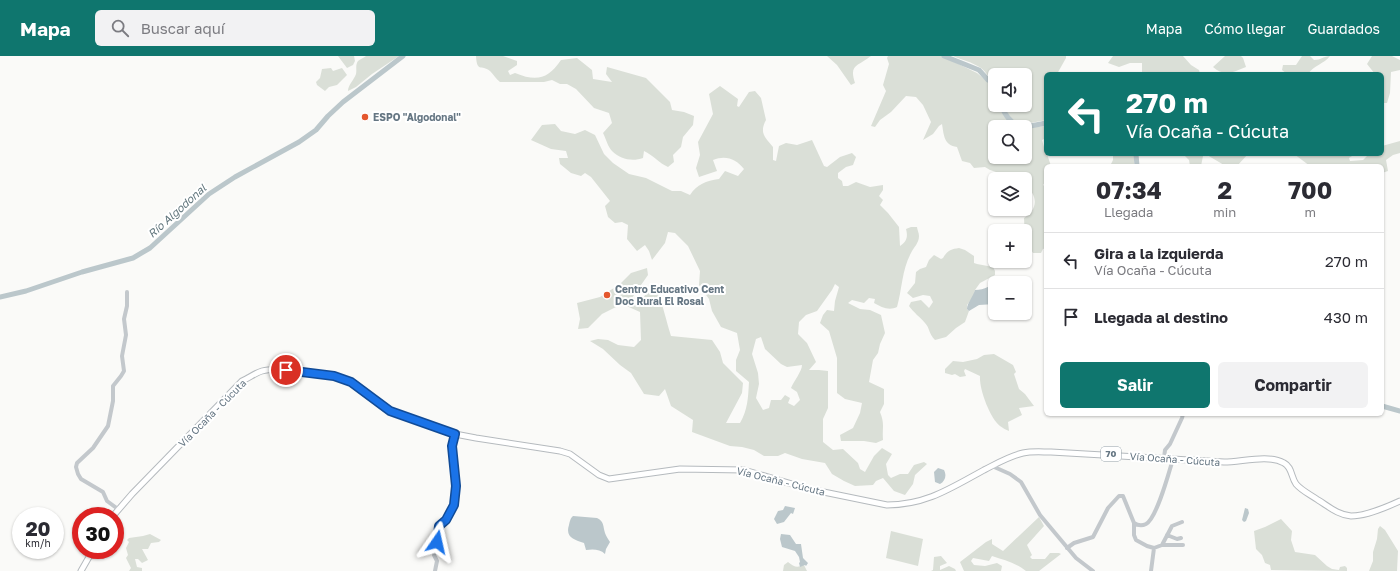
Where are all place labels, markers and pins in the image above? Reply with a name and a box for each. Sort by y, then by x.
place label: ESPO "Algodonal" [373,111,461,123]
marker: ESPO "Algodonal" [360,112,370,122]
place label: Centro Educativo Cent Doc Rural El Rosal [615,283,724,307]
marker: Centro Educativo Cent Doc Rural El Rosal [602,290,612,300]
pin [269,353,303,387]

